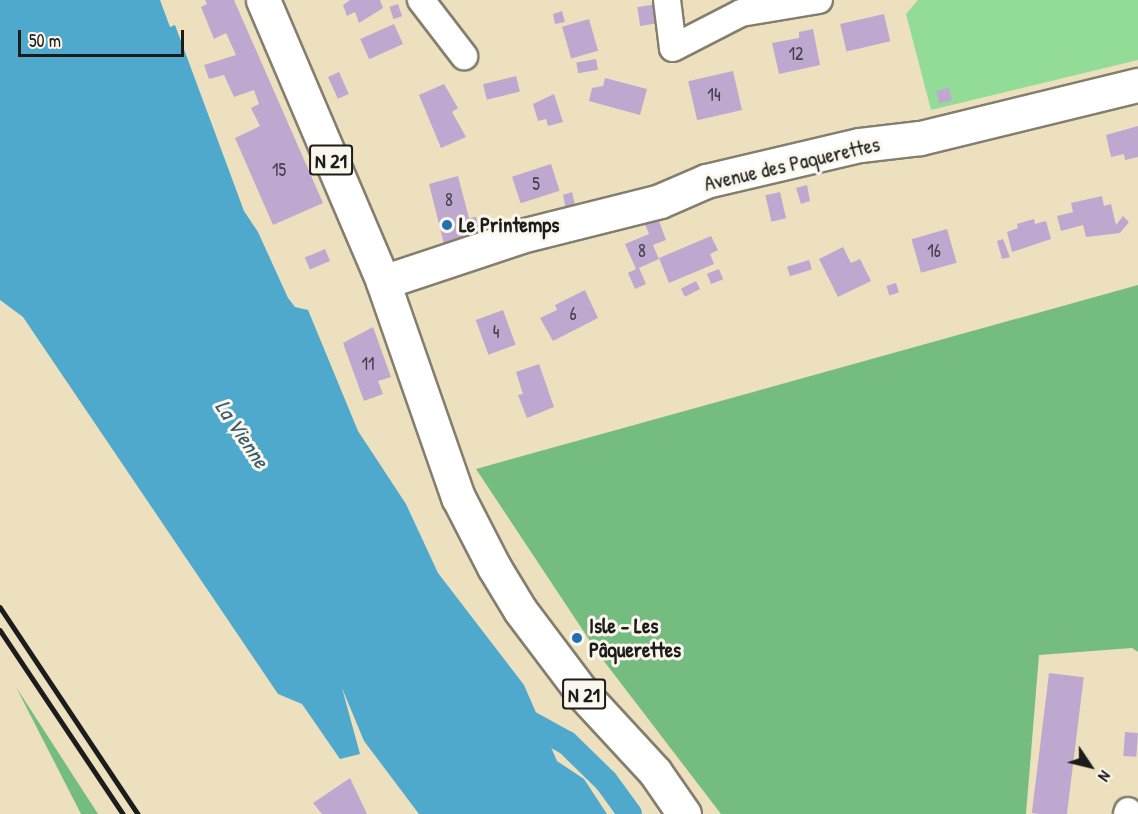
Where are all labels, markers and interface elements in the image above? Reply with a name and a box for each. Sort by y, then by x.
scale bar [21,18,188,56]
text: 50 m [29,28,61,53]
house number: 12 [789,43,803,65]
house number: 14 [707,84,721,106]
street label: Avenue des Paquerettes [702,132,882,196]
road number: N 21 [308,143,354,177]
house number: 15 [272,159,286,181]
house number: 5 [532,173,540,195]
house number: 8 [445,189,453,211]
place label: Le Printemps [459,212,559,238]
marker: Le Printemps [440,218,454,232]
house number: 8 [638,240,646,262]
house number: 16 [927,240,941,262]
house number: 6 [569,303,577,325]
house number: 4 [493,321,499,343]
house number: 11 [361,353,375,375]
water label: La Vienne [210,395,274,473]
place label: Isle - Les Pâquerettes [589,613,681,663]
marker: Isle - Les Pâquerettes [570,631,584,645]
road number: N 21 [562,677,606,711]
north arrow [1060,736,1120,796]
text: N [1093,767,1116,786]

